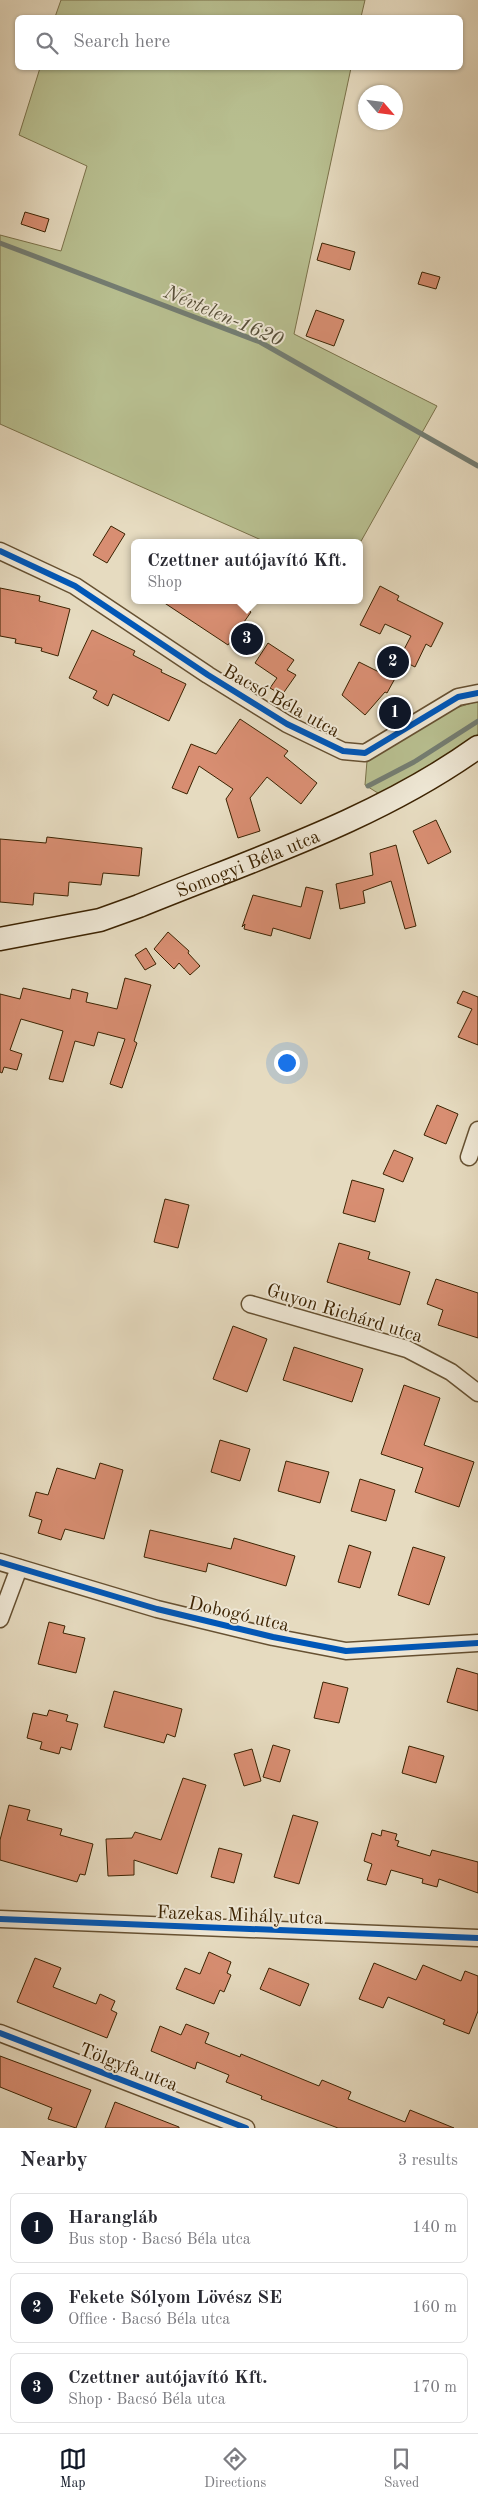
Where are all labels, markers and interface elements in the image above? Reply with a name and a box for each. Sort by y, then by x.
search box [15,15,463,70]
icon: search [33,29,61,57]
text: Search here [73,33,170,52]
north arrow [358,85,403,130]
water label: Névtelen-1620 [160,282,286,351]
popup [131,539,363,604]
text: Czettner autójavító Kft. [147,552,347,571]
text: Shop [147,575,182,591]
pin: 3 [231,620,263,658]
pin: 2 [377,643,409,681]
street label: Bacsó Béla utca [219,662,343,742]
pin: 1 [379,694,411,732]
street label: Somogyi Béla utca [174,827,324,902]
your location [274,1050,300,1076]
street label: Guyon Richárd utca [264,1282,425,1347]
street label: Dobogó utca [186,1595,291,1636]
street label: Fazekas Mihály utca [156,1904,324,1929]
street label: Tölgyfa utca [76,2041,181,2096]
text: Nearby [20,2150,88,2171]
text: 3 results [398,2153,458,2169]
text: Harangláb [68,2209,158,2228]
text: 1 [32,2220,42,2236]
text: 140 m [412,2220,457,2236]
text: Bus stop · Bacsó Béla utca [68,2232,251,2248]
text: Fekete Sólyom Lövész SE [68,2289,282,2308]
text: 2 [32,2300,42,2316]
text: 160 m [412,2300,457,2316]
text: Office · Bacsó Béla utca [68,2312,230,2328]
text: Czettner autójavító Kft. [68,2369,268,2388]
text: 3 [32,2380,42,2396]
text: 170 m [412,2380,457,2396]
text: Shop · Bacsó Béla utca [68,2392,226,2408]
tab: Map [59,2445,87,2492]
tab: Directions [204,2445,266,2492]
tab: Saved [384,2445,419,2492]

